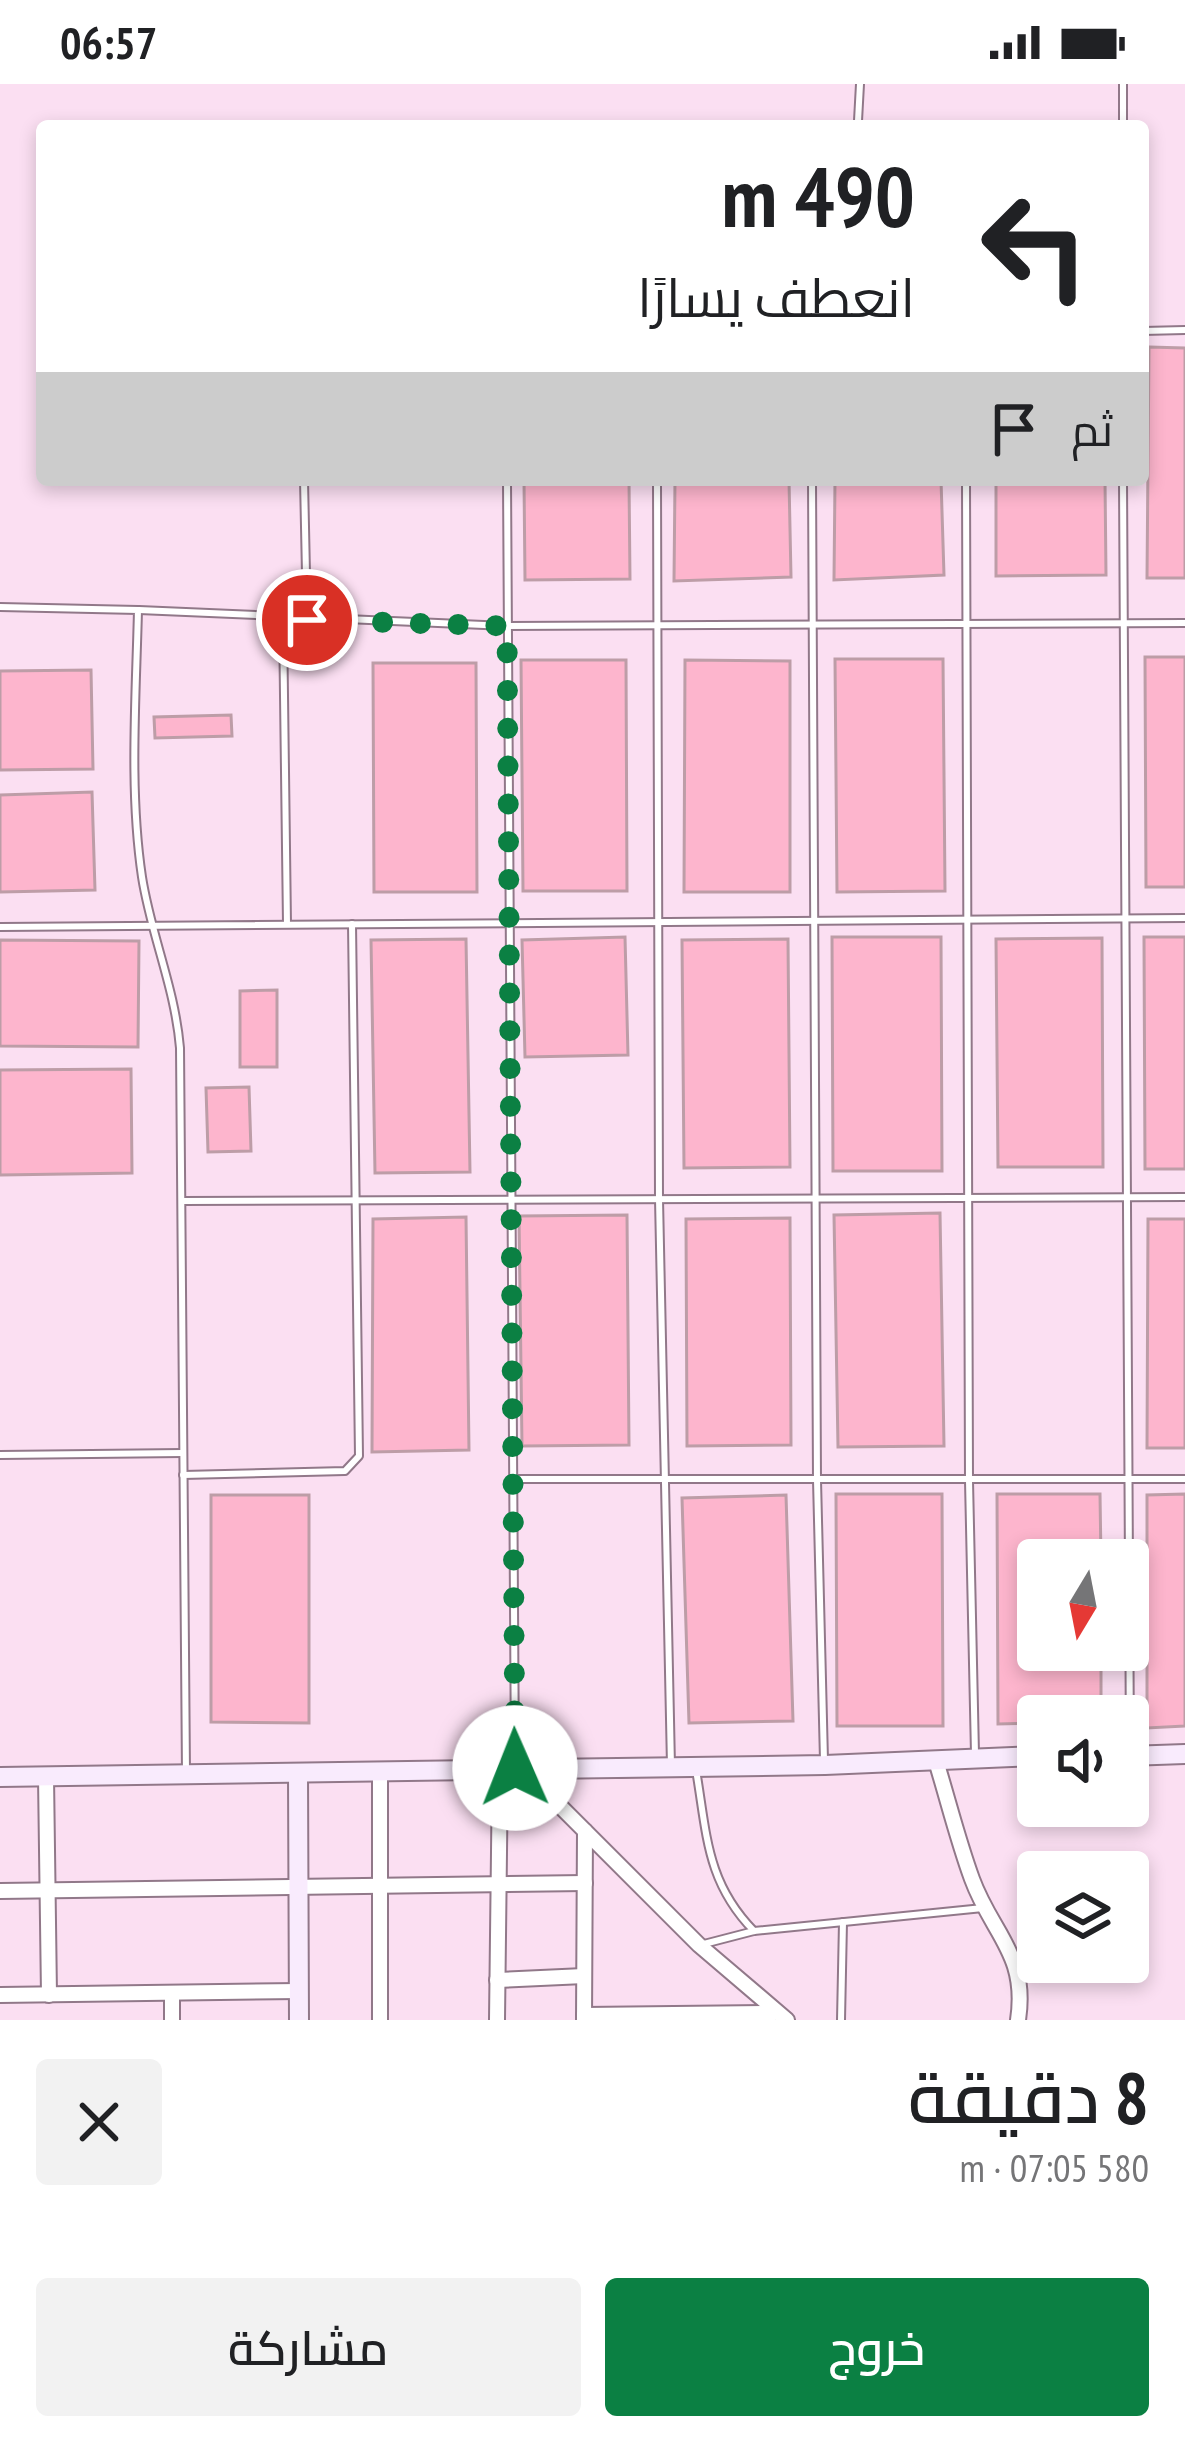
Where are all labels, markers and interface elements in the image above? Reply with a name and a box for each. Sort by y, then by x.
text: 06:57 [60,13,157,71]
text: 490 m [722,141,915,250]
icon: left [957,168,1113,324]
text: انعطف يسارًا [637,262,915,332]
icon: arrive [981,396,1047,462]
text: ثم [1071,400,1113,458]
pin [256,569,358,671]
icon: arrive [274,587,340,653]
north arrow [1017,1539,1149,1671]
map controls [1017,1539,1149,1983]
button: sound [1017,1695,1149,1827]
position arrow [452,1705,578,1831]
button: layers [1017,1851,1149,1983]
text: 8 دقيقة [908,2050,1149,2143]
button: close [36,2059,162,2185]
text: 580 m · 07:05 [960,2142,1149,2193]
button: مشاركة [36,2278,581,2416]
button: خروج [605,2278,1149,2416]

